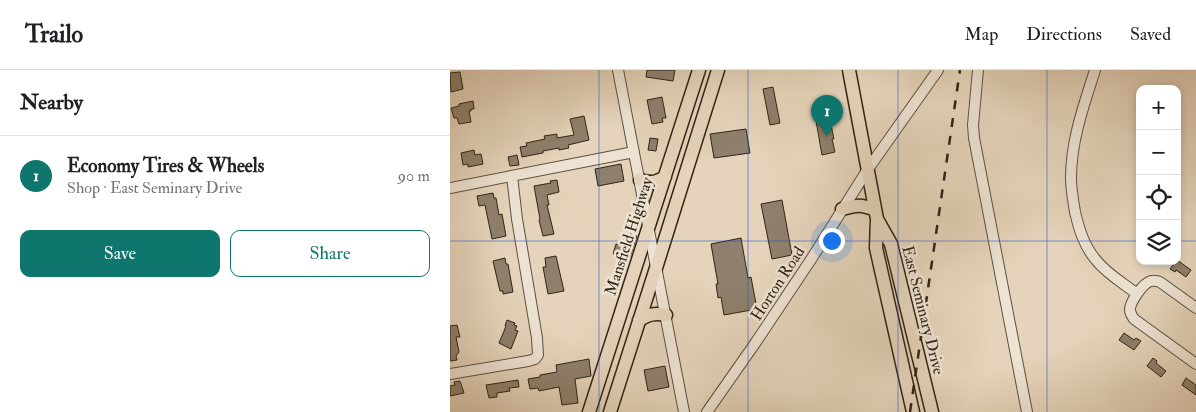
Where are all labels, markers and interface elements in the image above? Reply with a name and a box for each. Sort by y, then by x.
text: Trailo [25,19,83,50]
text: Map [965,23,998,46]
text: Directions [1026,23,1102,46]
text: Saved [1130,23,1171,46]
map controls [1136,85,1181,265]
button: + [1136,85,1181,130]
text: Nearby [20,89,83,116]
pin: 1 [811,95,843,136]
button: − [1136,130,1181,175]
text: Economy Tires & Wheels [67,154,264,178]
text: 1 [33,166,39,186]
text: 90 m [398,166,430,186]
street label: Mansfield Highway [600,174,658,298]
button: locate [1136,175,1181,220]
text: Shop · East Seminary Drive [67,178,242,198]
button: layers [1136,220,1181,265]
your location [819,228,845,254]
button: Save [20,230,220,277]
button: Share [230,230,430,277]
street label: Horton Road [746,243,809,324]
street label: East Seminary Drive [897,244,949,377]

